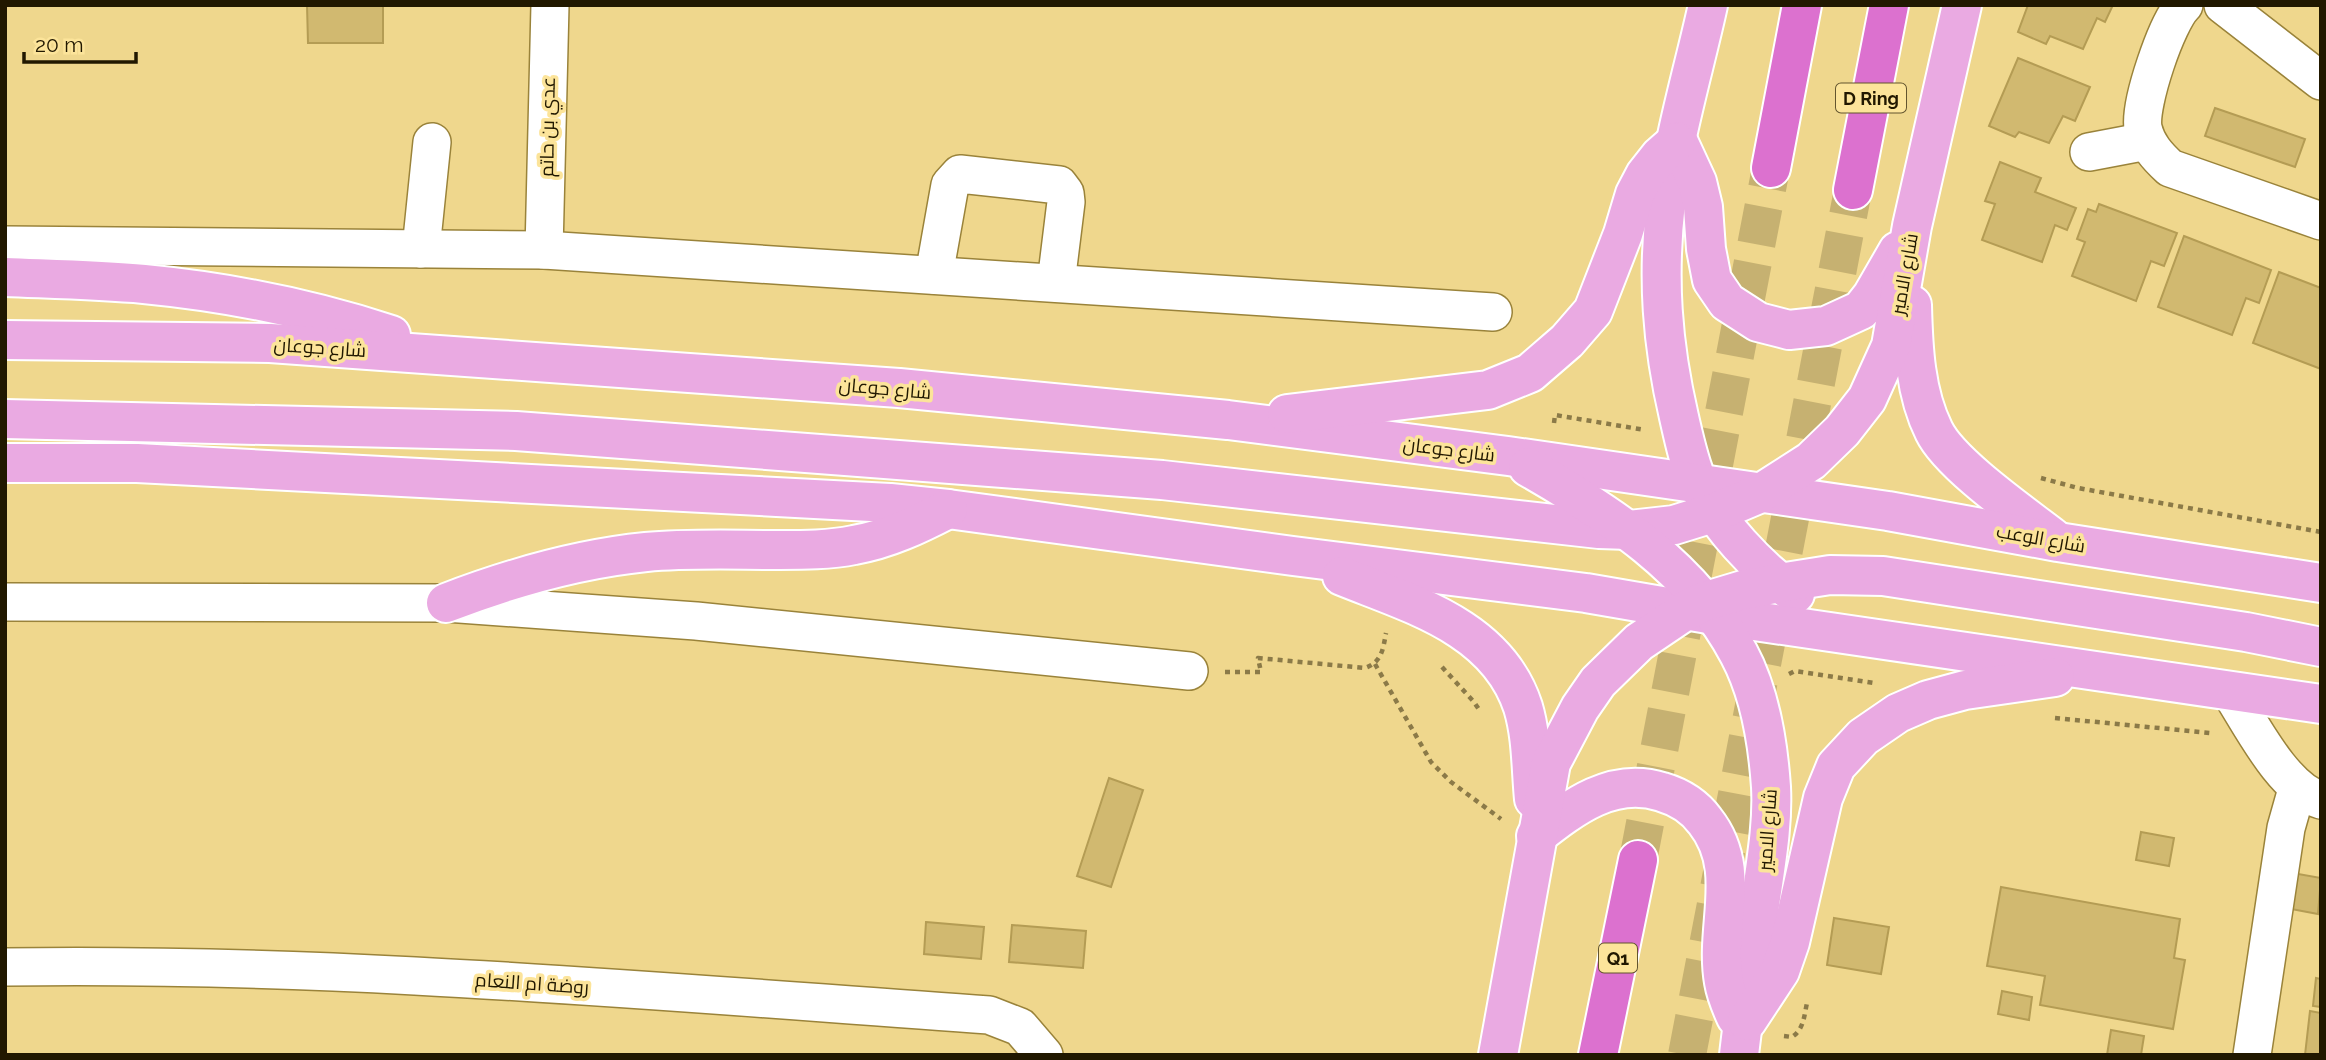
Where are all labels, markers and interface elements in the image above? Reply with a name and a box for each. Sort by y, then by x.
scale bar [24,21,136,65]
text: 20 m [35,32,83,57]
street label: عدي بن حاتم [535,77,563,177]
road number: D Ring [1836,84,1906,113]
street label: شارع الامير [1886,231,1925,318]
street label: شارع جوعان [273,333,367,364]
street label: شارع جوعان [838,373,932,406]
street label: شارع جوعان [1401,432,1496,469]
street label: شارع الوعب [1994,519,2087,560]
street label: شارع الامير [1753,788,1784,873]
road number: Q1 [1599,944,1637,973]
street label: روضة ام النعام [474,968,590,1001]

